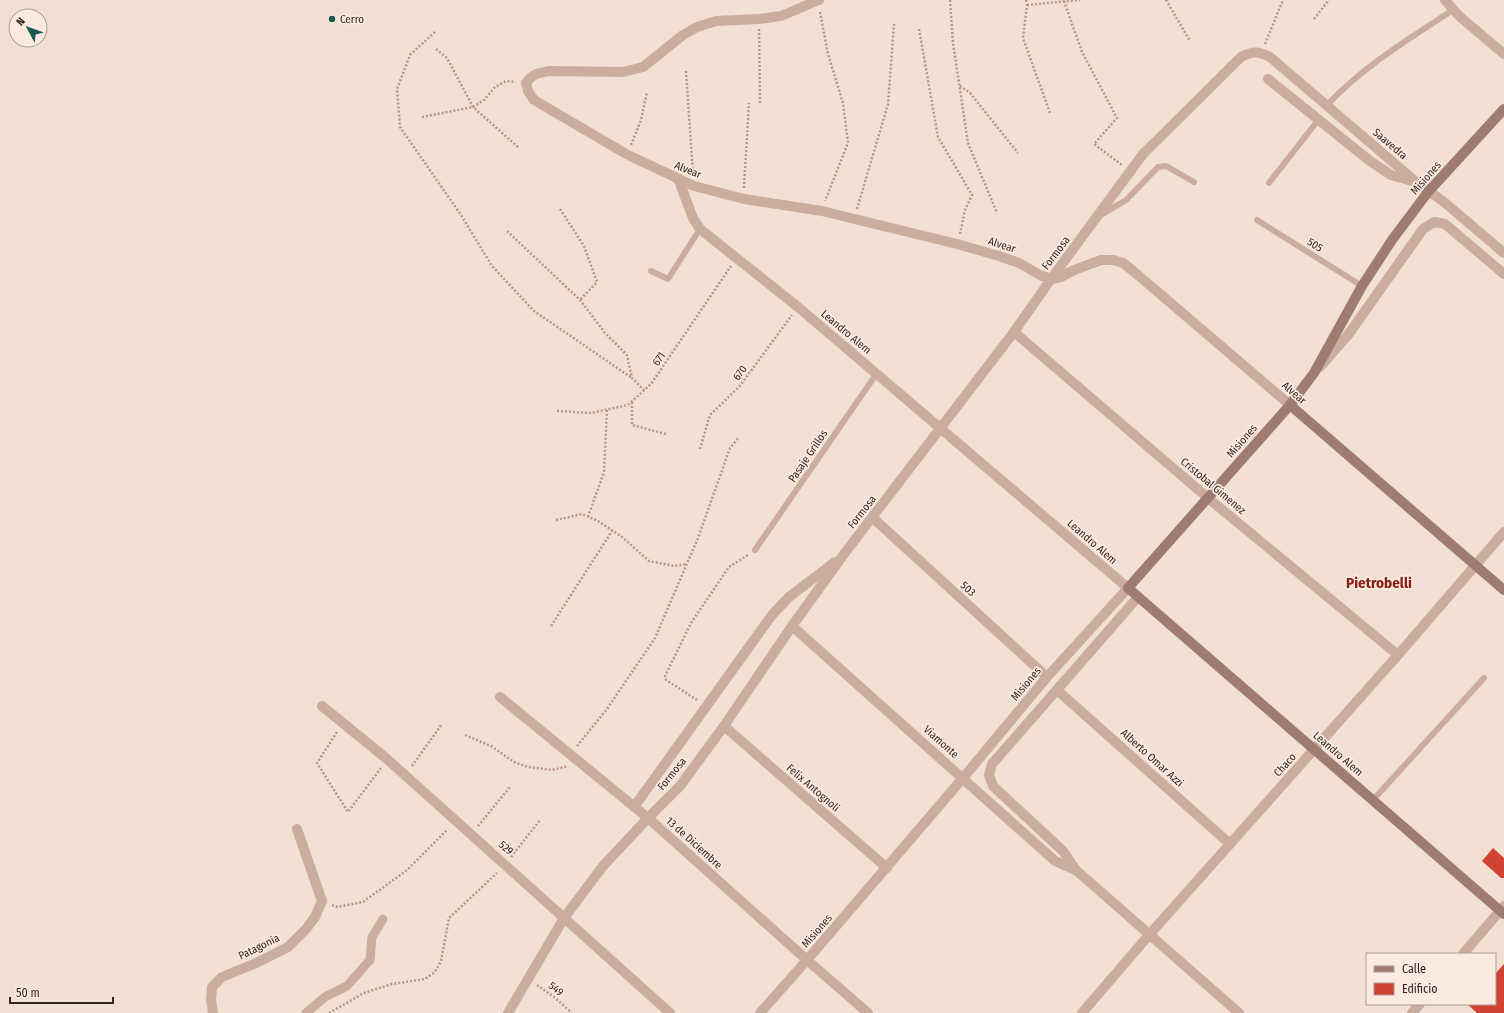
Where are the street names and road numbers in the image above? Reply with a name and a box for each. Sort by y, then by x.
street label: Saavedra [1370,126,1410,162]
street label: Misiones [1408,158,1444,197]
street label: Alvear [673,159,704,181]
street label: Alvear [987,234,1017,256]
street label: Formosa [1039,234,1073,272]
street label: 505 [1305,235,1325,255]
street label: Leandro Alem [818,307,874,357]
street label: 671 [650,350,668,368]
street label: 670 [730,363,750,383]
street label: Alvear [1279,379,1309,407]
street label: Misiones [1224,421,1260,460]
street label: Pasaje Grillos [786,427,830,485]
street label: Cristobal Gimenez [1178,455,1249,517]
street label: Formosa [845,493,879,531]
street label: Leandro Alem [1065,517,1119,567]
street label: 503 [958,579,978,599]
street label: Misiones [1008,664,1044,703]
street label: Viamonte [921,723,961,761]
street label: Alberto Omar Azzi [1118,726,1186,790]
street label: Leandro Alem [1311,729,1365,779]
street label: Chaco [1271,750,1299,779]
street label: Formosa [655,755,689,793]
street label: Felix Antognoli [784,761,842,815]
street label: 13 de Diciembre [663,814,725,872]
street label: 529 [496,838,516,858]
street label: Misiones [799,911,835,950]
street label: Patagonia [236,931,282,963]
street label: 549 [546,979,566,999]

